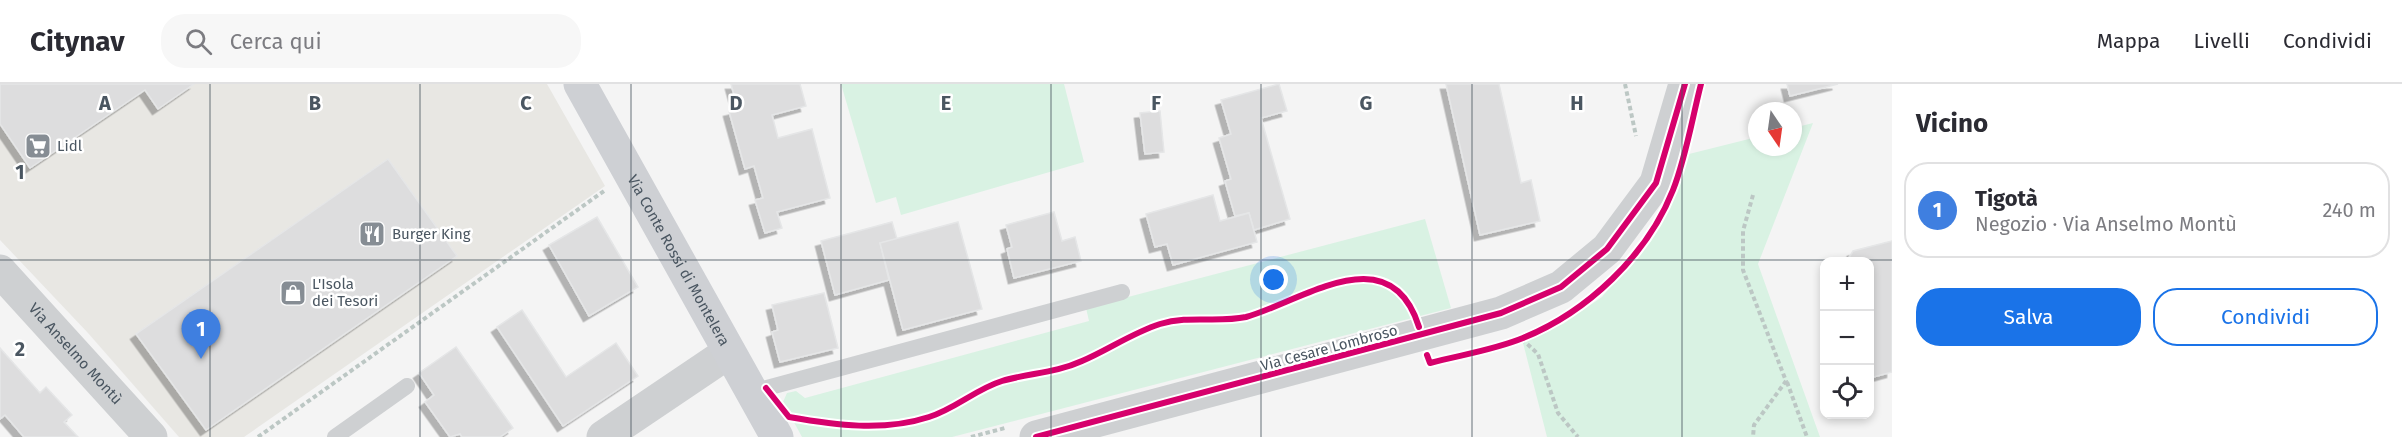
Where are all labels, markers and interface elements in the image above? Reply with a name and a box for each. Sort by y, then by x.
search box [161,14,581,68]
text: Citynav [30,25,125,58]
icon: search [182,25,215,58]
text: Cerca qui [230,28,322,55]
text: Mappa [2097,28,2161,54]
text: Livelli [2194,28,2250,54]
text: Condividi [2283,28,2372,54]
text: A [98,91,112,115]
text: B [309,91,321,115]
text: C [520,91,532,115]
text: D [729,91,743,115]
text: E [941,91,951,115]
text: F [1151,91,1161,115]
text: G [1360,91,1372,115]
text: H [1570,91,1584,115]
north arrow [1748,102,1802,156]
text: Vicino [1916,108,1988,139]
supermarket icon: Lidl [23,131,53,161]
place label: Lidl [57,137,83,155]
text: 1 [15,160,25,184]
street label: Via Conte Rossi di Montelera [623,172,733,349]
text: Tigotà [1975,185,2038,212]
text: 1 [1933,198,1942,222]
text: 240 m [2322,198,2376,222]
text: Negozio · Via Anselmo Montù [1975,212,2237,236]
restaurant icon: Burger King [357,219,387,249]
place label: Burger King [392,225,471,243]
map controls [1820,257,1874,419]
button: + [1820,257,1874,311]
your location [1259,265,1288,294]
place label: L'Isola dei Tesori [312,275,378,310]
shop icon: L'Isola dei Tesori [278,278,308,308]
button: Salva [1916,288,2141,346]
button: Condividi [2153,288,2378,346]
street label: Via Anselmo Montù [25,299,126,408]
pin: 1 [182,310,220,359]
button: − [1820,311,1874,365]
street label: Via Cesare Lombroso [1259,321,1399,375]
text: 2 [15,337,25,361]
button: locate [1820,365,1874,419]

